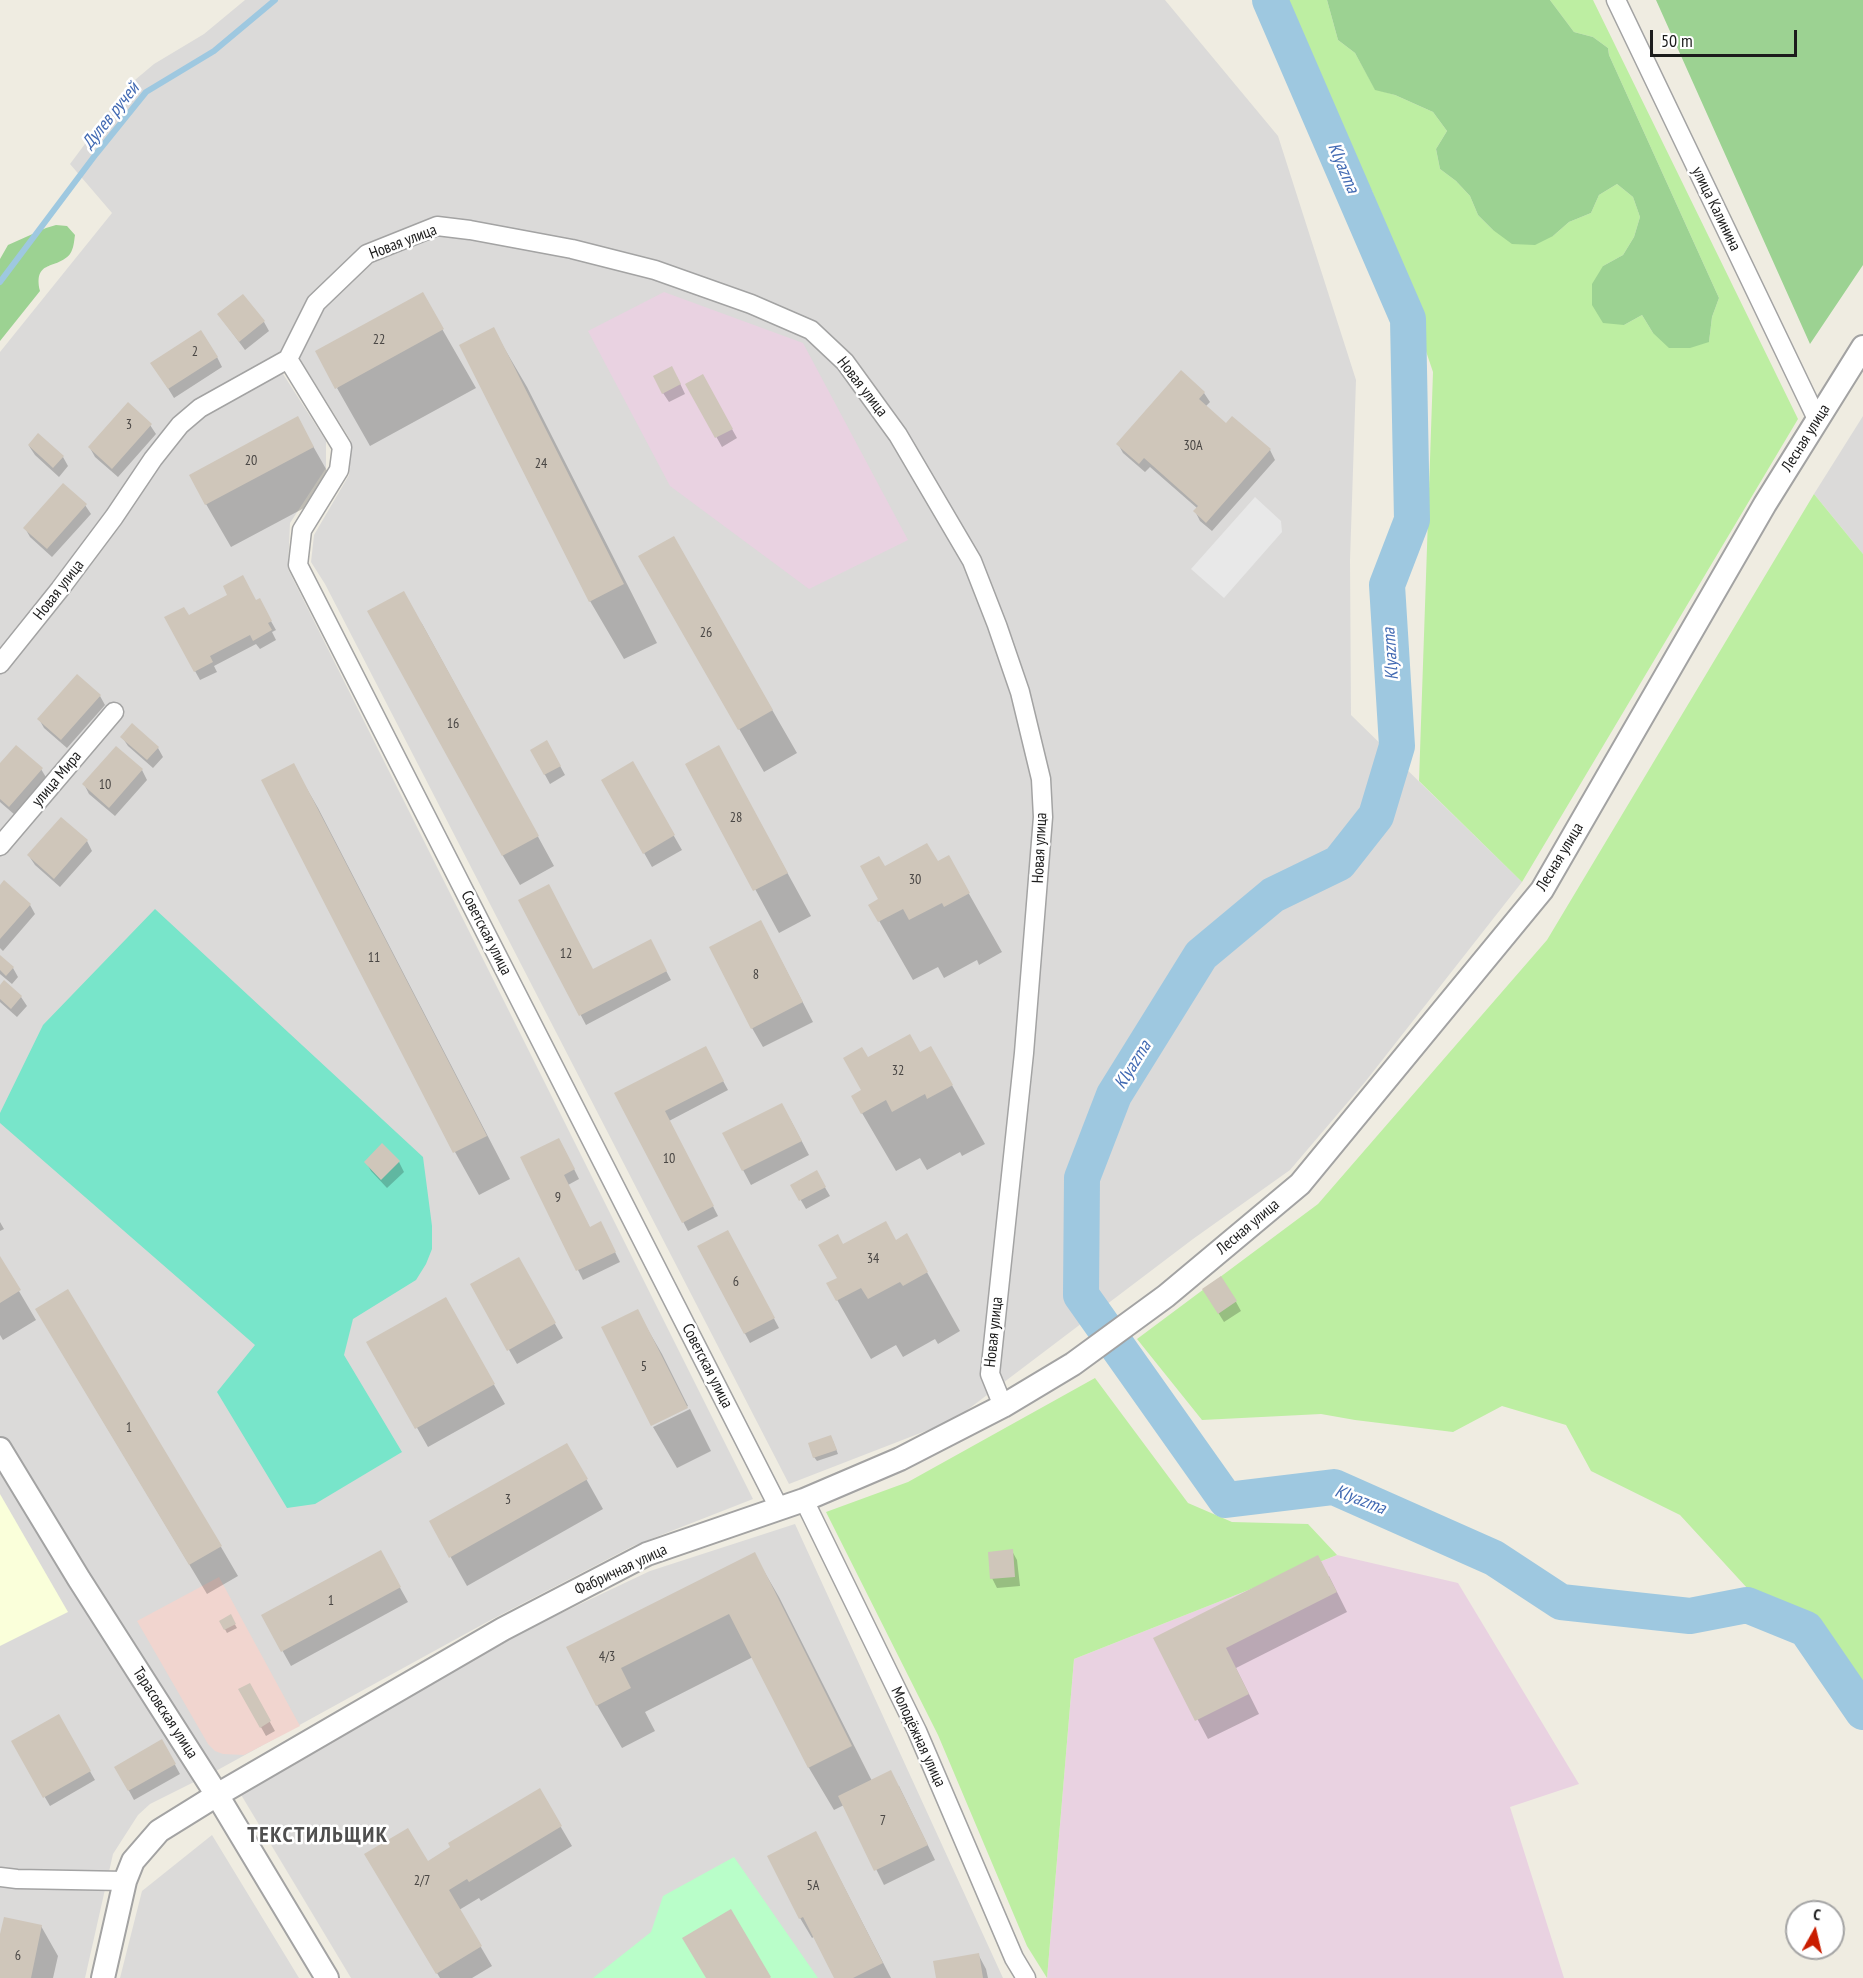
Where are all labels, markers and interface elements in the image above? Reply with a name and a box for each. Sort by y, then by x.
scale bar [1653,18,1800,56]
text: 50 m [1661,29,1693,52]
water label: Дулев ручей [78,79,144,153]
water label: Klyazma [1323,140,1363,196]
street label: улица Калинина [1687,164,1745,254]
street label: Новая улица [367,220,439,264]
house number: 22 [373,332,385,348]
house number: 2 [192,344,198,360]
street label: Новая улица [833,353,891,421]
street label: Лесная улица [1778,401,1834,475]
house number: 3 [126,417,132,433]
house number: 30А [1183,438,1203,454]
house number: 20 [245,453,257,469]
house number: 24 [535,456,547,472]
street label: Новая улица [30,556,88,624]
house number: 26 [700,625,712,641]
water label: Klyazma [1378,627,1404,681]
house number: 16 [447,716,459,732]
street label: улица Мира [28,747,86,811]
house number: 10 [99,777,111,793]
house number: 28 [730,810,742,826]
street label: Новая улица [1029,812,1051,884]
street label: Лесная улица [1532,820,1588,894]
house number: 30 [909,872,921,888]
street label: Советская улица [456,887,516,979]
house number: 12 [560,946,572,962]
house number: 11 [368,950,380,966]
house number: 8 [753,967,759,983]
water label: Klyazma [1110,1037,1156,1093]
house number: 32 [892,1063,904,1079]
house number: 10 [663,1151,675,1167]
house number: 9 [555,1190,561,1206]
street label: Лесная улица [1213,1195,1283,1259]
house number: 34 [867,1251,879,1267]
house number: 6 [733,1274,739,1290]
street label: Новая улица [981,1296,1007,1368]
street label: Советская улица [677,1320,737,1412]
house number: 5 [641,1359,647,1375]
house number: 1 [126,1420,132,1436]
water label: Klyazma [1332,1481,1388,1519]
house number: 3 [505,1492,511,1508]
street label: Фабричная улица [572,1540,670,1600]
house number: 1 [328,1593,334,1609]
house number: 4/3 [599,1649,615,1665]
street label: Тарасовская улица [128,1664,202,1762]
street label: Молодёжная улица [886,1684,950,1790]
house number: 7 [880,1813,886,1829]
district label: ТЕКСТИЛЬЩИК [247,1823,389,1849]
house number: 2/7 [414,1873,430,1889]
house number: 5А [807,1878,819,1894]
north arrow [1785,1900,1845,1960]
text: С [1812,1904,1822,1925]
house number: 6 [15,1948,21,1964]

